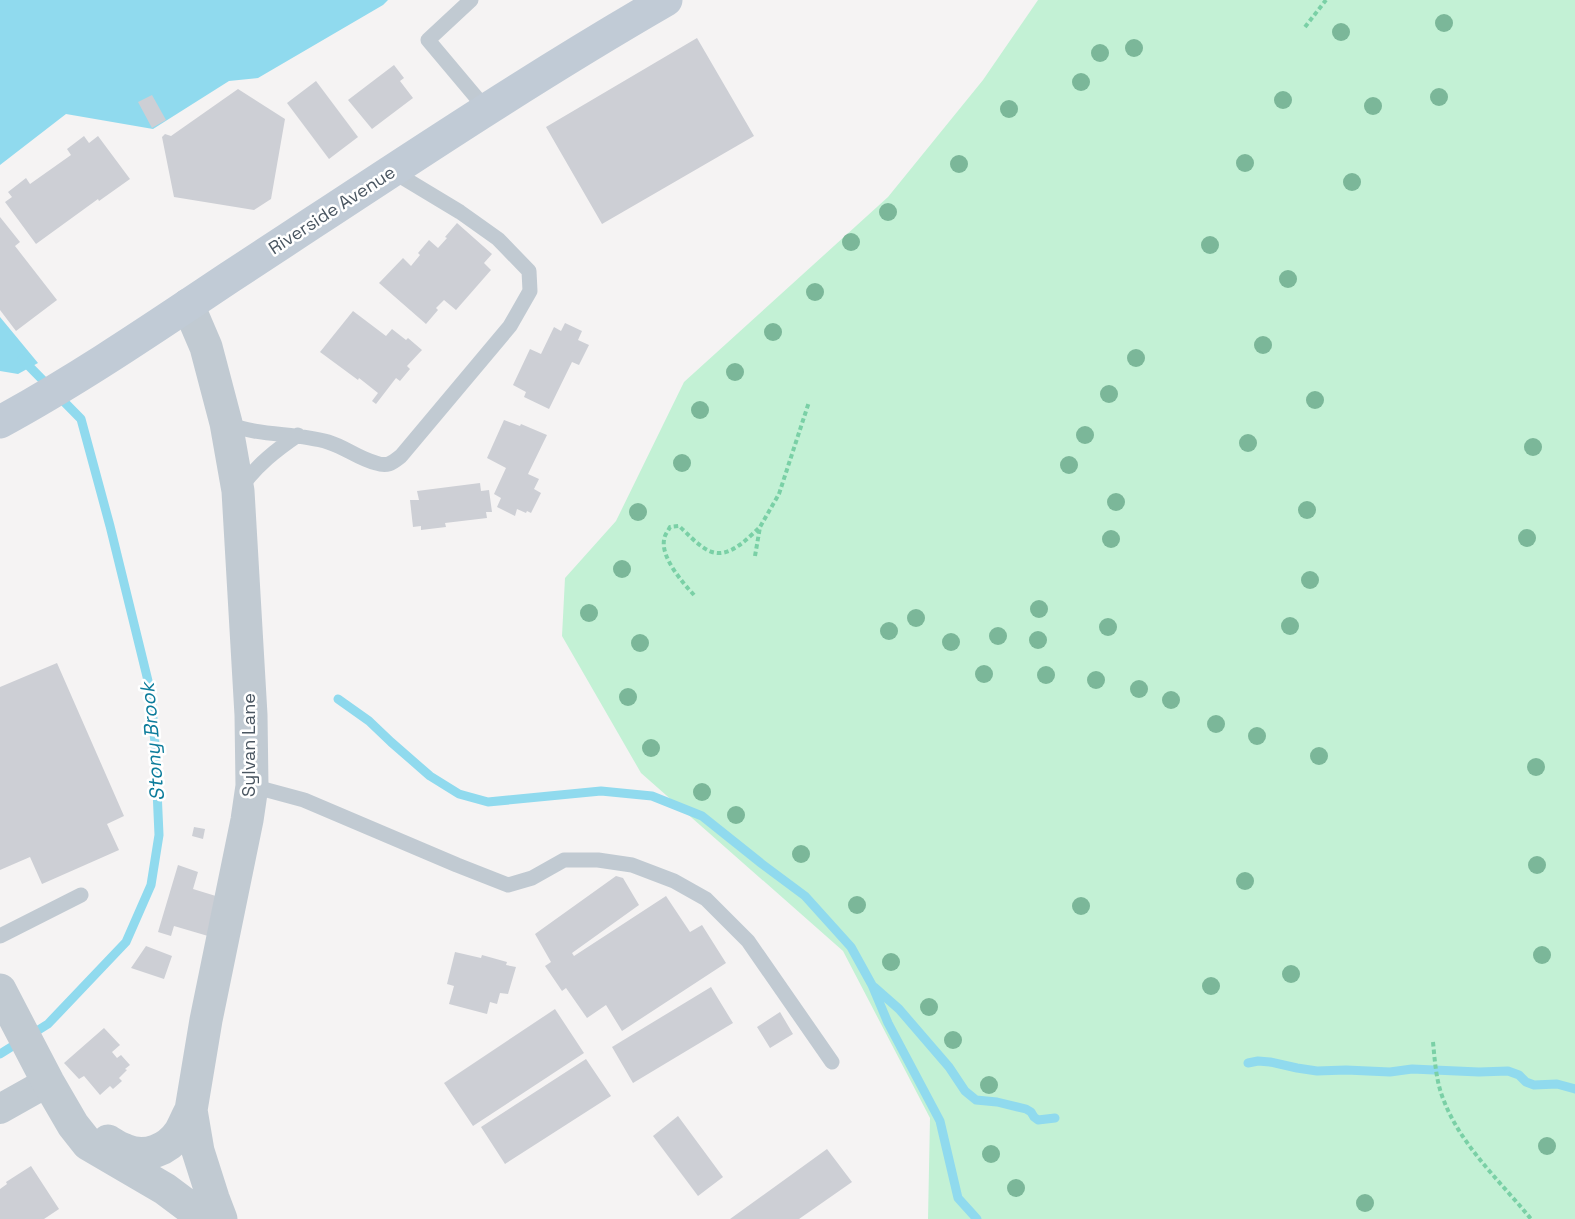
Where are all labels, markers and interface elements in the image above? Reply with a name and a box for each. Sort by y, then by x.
street label: Riverside Avenue [264,160,399,259]
water label: Stony Brook [134,679,170,802]
street label: Sylvan Lane [237,693,260,797]

